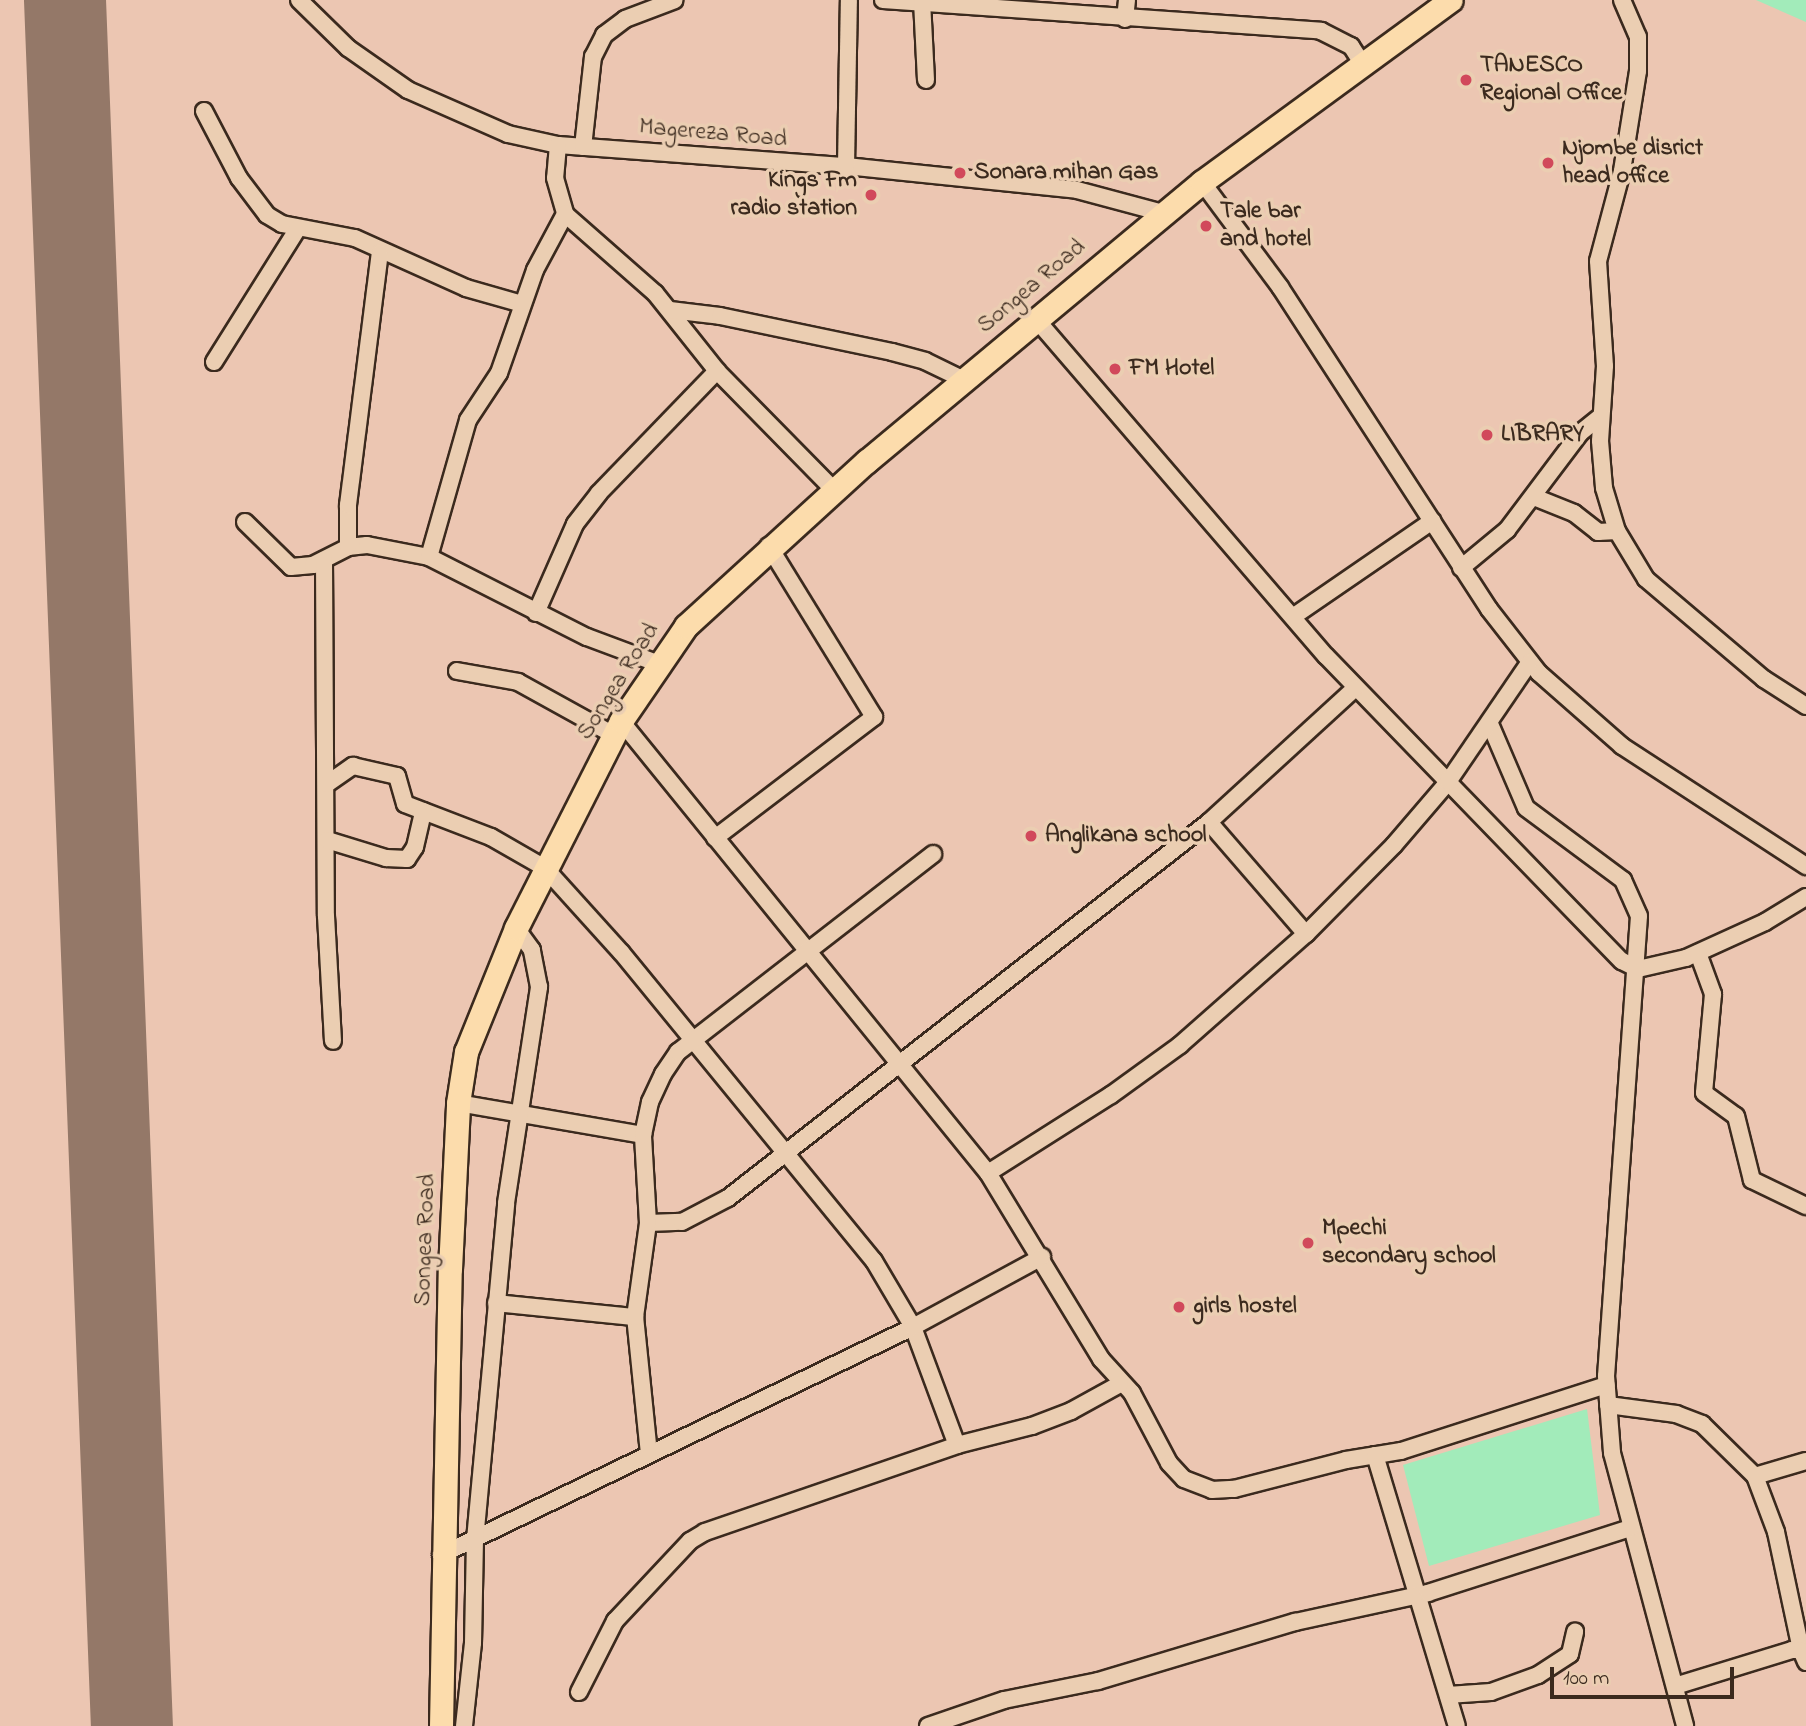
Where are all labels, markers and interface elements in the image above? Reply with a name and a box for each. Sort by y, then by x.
place label: TANESCO Regional Office [1480,52,1622,108]
marker: TANESCO Regional Office [1458,72,1474,88]
street label: Magereza Road [638,113,788,155]
place label: Njombe disrict head office [1562,135,1703,191]
marker: Njombe disrict head office [1540,155,1556,171]
place label: Sonara mihan Gas [974,159,1158,187]
marker: Sonara mihan Gas [952,165,968,181]
place label: Kings Fm radio station [730,167,857,223]
marker: Kings Fm radio station [863,187,879,203]
place label: Tale bar and hotel [1220,198,1311,254]
marker: Tale bar and hotel [1198,218,1214,234]
street label: Songea Road [972,233,1092,341]
place label: FM Hotel [1129,355,1214,383]
marker: FM Hotel [1107,361,1123,377]
place label: LIBRARY [1501,421,1584,449]
marker: LIBRARY [1479,427,1495,443]
street label: Songea Road [572,618,666,746]
place label: Anglikana school [1045,822,1207,850]
marker: Anglikana school [1023,828,1039,844]
street label: Songea Road [409,1173,443,1307]
place label: Mpechi secondary school [1322,1215,1496,1271]
marker: Mpechi secondary school [1300,1235,1316,1251]
place label: girls hostel [1193,1293,1297,1321]
marker: girls hostel [1171,1299,1187,1315]
scale bar [1554,1652,1738,1696]
text: 100 m [1563,1664,1609,1694]

